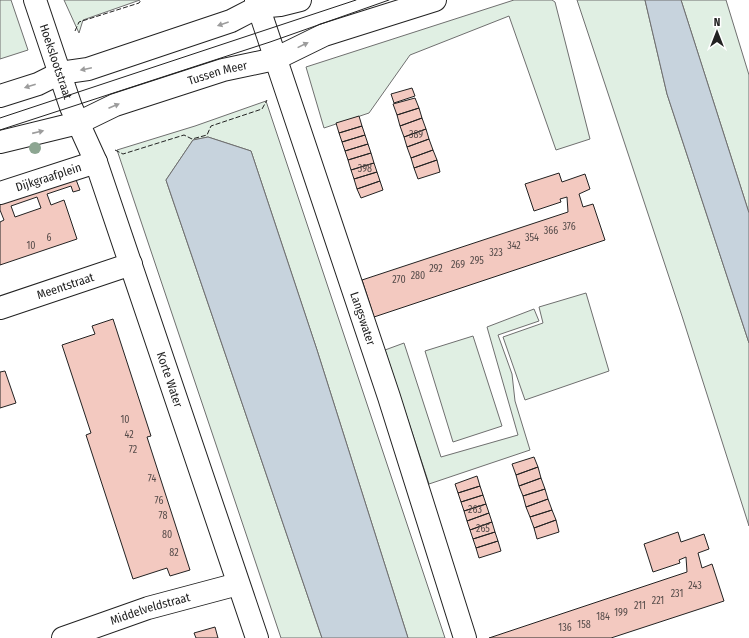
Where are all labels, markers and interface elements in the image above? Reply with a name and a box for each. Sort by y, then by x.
north arrow [697,12,737,52]
text: N [714,16,720,29]
one-way arrow [216,21,228,27]
street label: Hoekslootstraat [37,22,75,101]
one-way arrow [298,42,309,48]
street label: Tussen Meer [186,58,249,88]
one-way arrow [80,66,92,72]
one-way arrow [24,84,36,90]
one-way arrow [108,103,119,109]
one-way arrow [32,129,44,135]
house number: 389 [409,129,423,141]
street label: Dijkgraafplein [14,160,83,194]
house number: 398 [358,163,372,175]
house number: 376 [562,221,576,233]
house number: 366 [544,225,558,237]
house number: 6 [47,232,52,244]
house number: 354 [525,232,539,244]
house number: 10 [26,240,36,252]
house number: 342 [507,240,521,252]
house number: 323 [489,247,503,259]
house number: 295 [470,255,484,267]
house number: 269 [451,259,465,271]
house number: 292 [429,263,443,275]
street label: Meentstraat [35,270,96,302]
house number: 280 [411,270,425,282]
house number: 270 [392,274,406,286]
street label: Langswater [347,290,378,348]
street label: Korte Water [154,350,186,410]
house number: 10 [120,414,130,426]
house number: 42 [124,429,134,441]
house number: 72 [129,444,138,456]
house number: 74 [148,473,156,485]
house number: 76 [155,495,163,507]
house number: 263 [468,504,482,516]
house number: 78 [159,510,167,522]
house number: 265 [476,523,490,535]
house number: 80 [162,529,172,541]
house number: 82 [169,547,179,559]
house number: 243 [688,580,702,592]
house number: 231 [671,588,683,600]
street label: Middelveldstraat [108,590,192,628]
house number: 221 [652,595,664,607]
house number: 211 [634,600,646,612]
house number: 199 [614,607,628,619]
house number: 184 [596,611,610,623]
house number: 158 [577,619,591,631]
house number: 136 [558,622,572,634]

